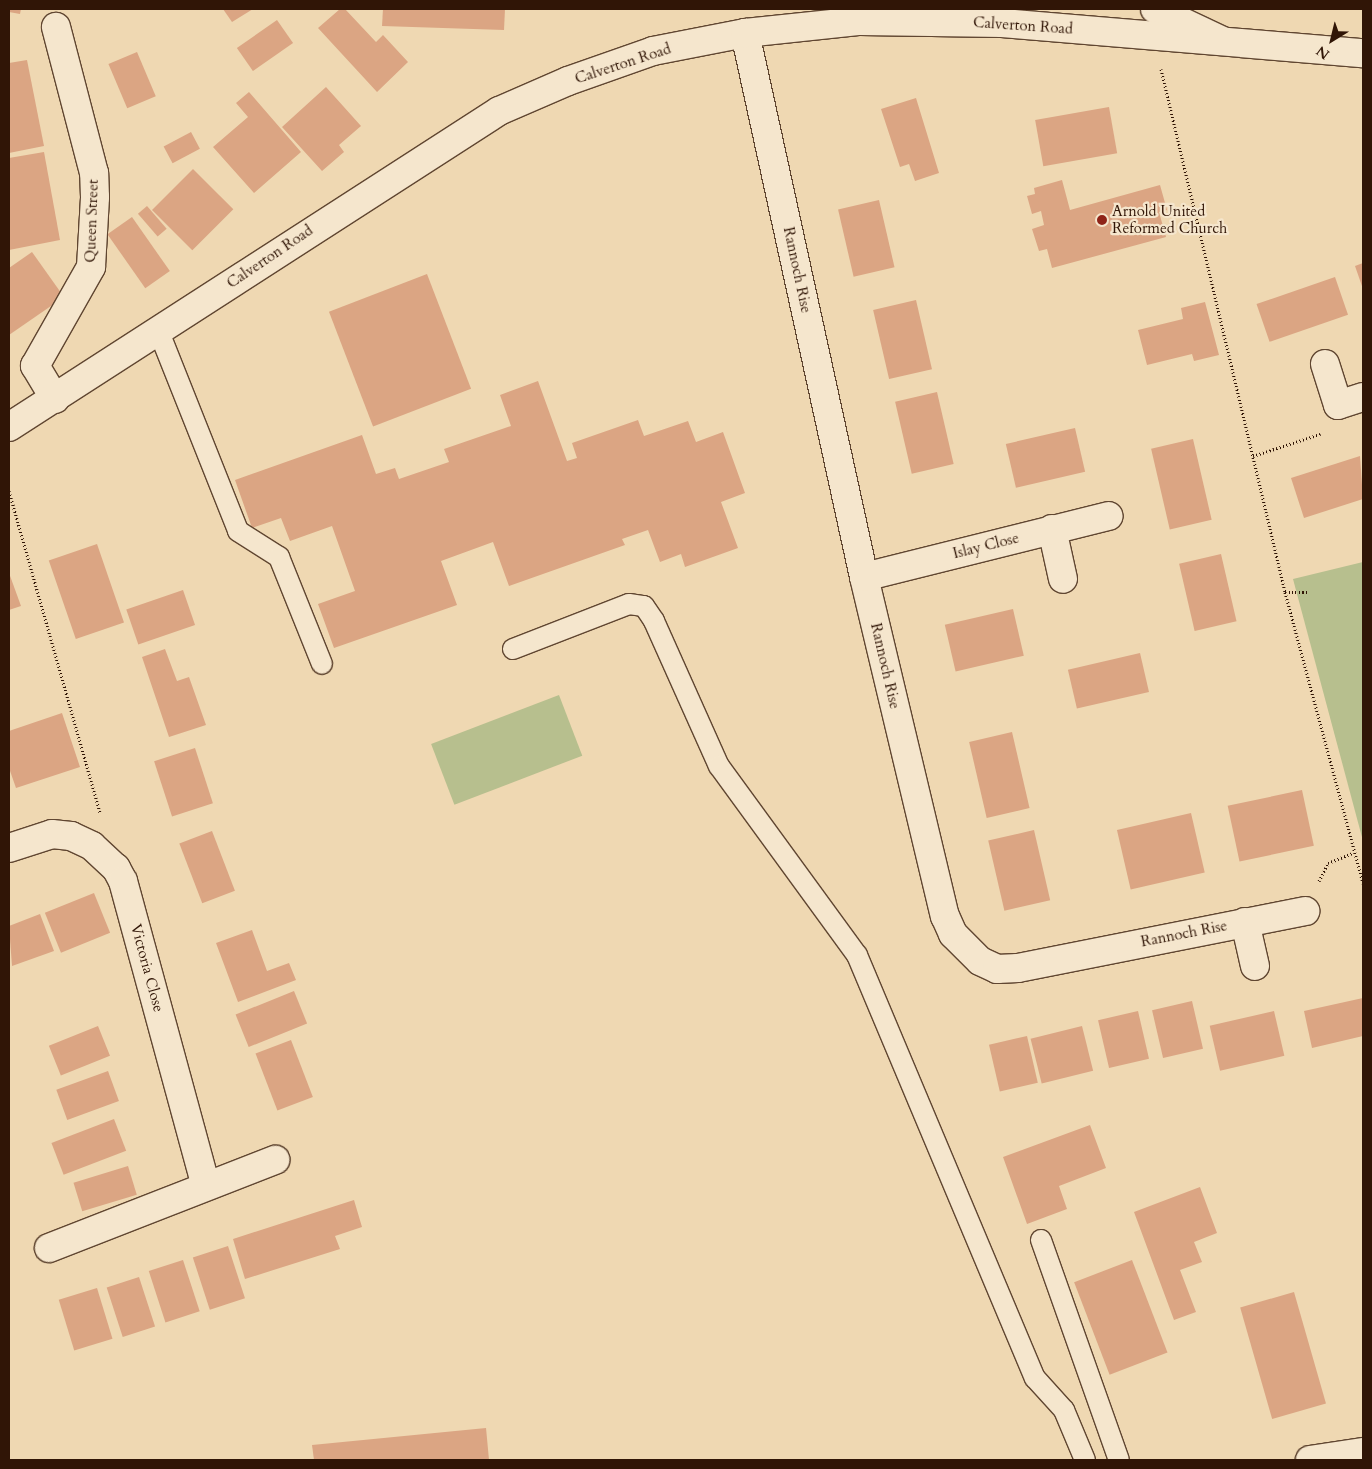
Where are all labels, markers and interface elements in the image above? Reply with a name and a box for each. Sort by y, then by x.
street label: Calverton Road [972,14,1074,38]
north arrow [1307,15,1357,65]
street label: Calverton Road [573,40,673,88]
text: N [1312,41,1333,64]
street label: Queen Street [82,179,102,263]
place label: Arnold United Reformed Church [1112,202,1227,237]
marker: Arnold United Reformed Church [1096,214,1108,226]
street label: Calverton Road [224,222,316,292]
street label: Rannoch Rise [779,225,815,315]
street label: Islay Close [951,529,1021,563]
street label: Rannoch Rise [866,621,904,711]
street label: Rannoch Rise [1139,917,1229,951]
street label: Victoria Close [127,922,167,1014]

